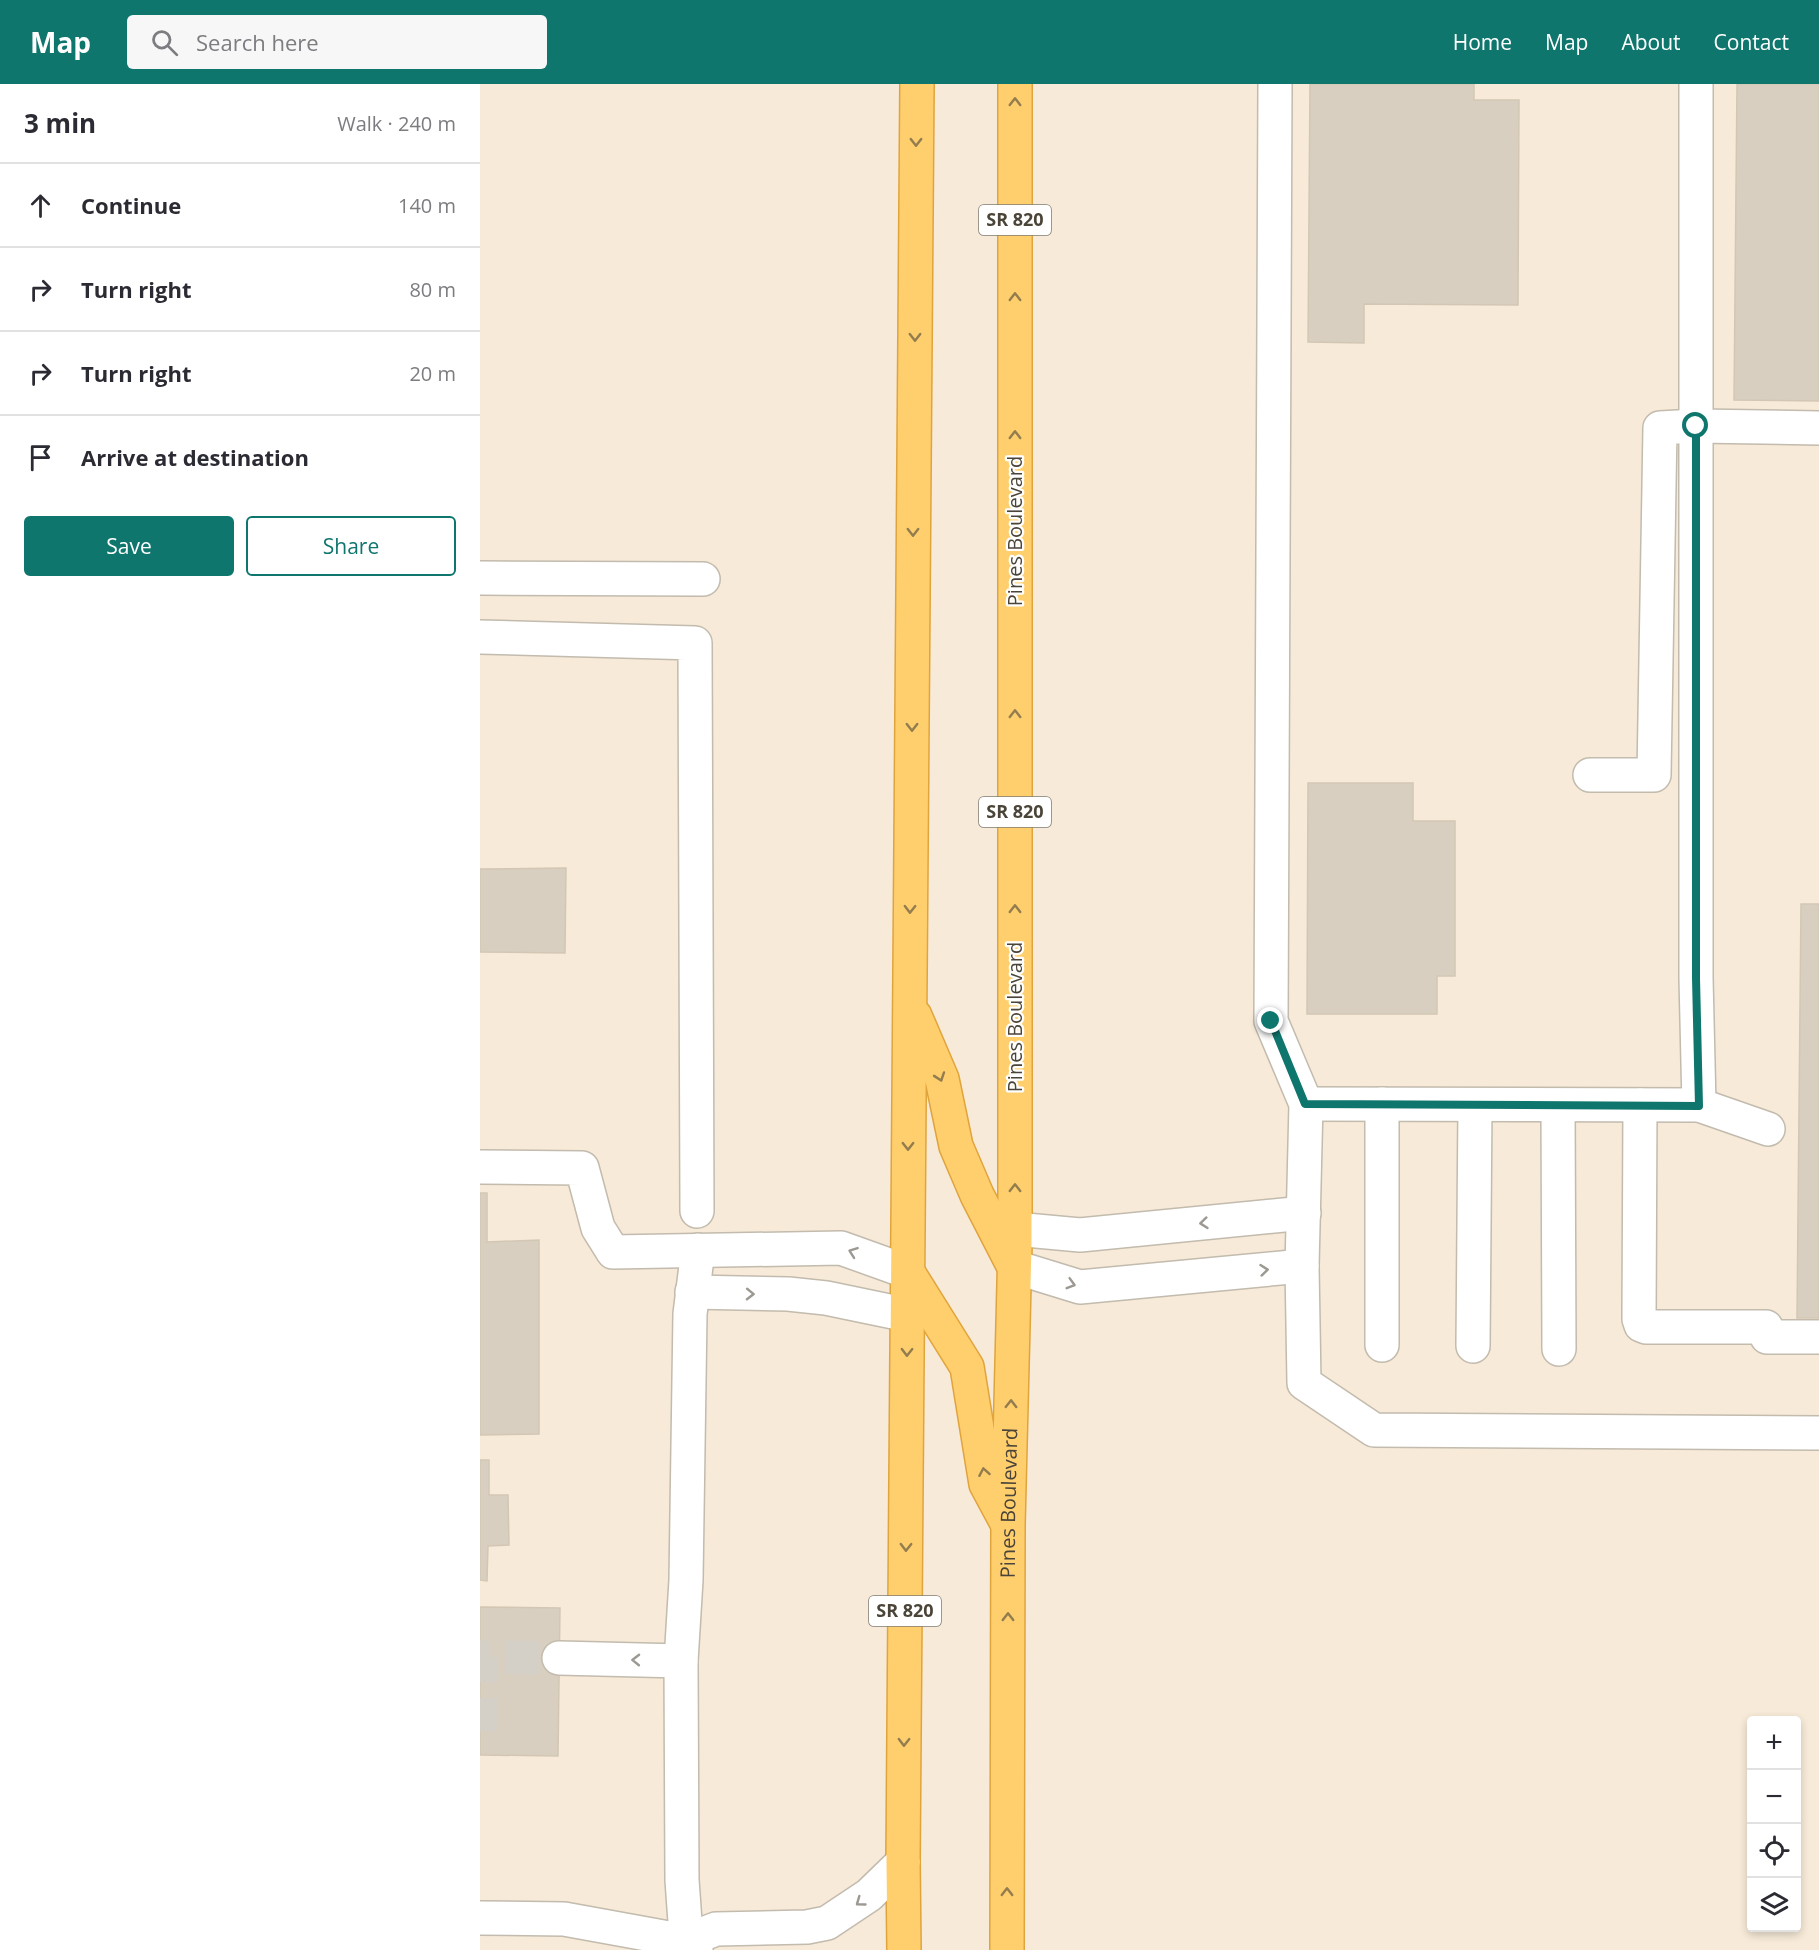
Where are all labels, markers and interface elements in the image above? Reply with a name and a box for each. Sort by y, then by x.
search box [127,15,547,69]
text: Map [30,23,91,61]
icon: search [148,26,181,59]
text: Search here [196,27,319,57]
text: Home [1453,28,1512,56]
text: Map [1545,28,1588,56]
text: About [1621,28,1681,56]
text: Contact [1714,28,1789,56]
one-way arrow [1009,98,1021,107]
text: 3 min [24,105,96,141]
text: Walk · 240 m [337,110,456,137]
one-way arrow [910,138,922,147]
icon: ahead [24,189,57,222]
text: Continue [81,190,181,220]
text: 140 m [398,192,456,219]
road number: SR 820 [979,205,1051,235]
icon: right [24,273,57,306]
text: Turn right [81,274,192,304]
text: 80 m [409,276,456,303]
one-way arrow [1009,293,1021,302]
one-way arrow [909,333,921,342]
icon: right [24,357,57,390]
text: Turn right [81,358,192,388]
text: 20 m [409,360,456,387]
route start [1682,412,1708,438]
one-way arrow [1009,431,1021,440]
icon: arrive [24,441,57,474]
text: Arrive at destination [81,442,309,472]
street label: Pines Boulevard [1001,456,1028,606]
button: Save [24,516,234,576]
button: Share [246,516,456,576]
one-way arrow [907,528,919,537]
one-way arrow [1009,710,1021,719]
one-way arrow [906,723,918,732]
road number: SR 820 [979,797,1051,827]
one-way arrow [904,905,916,914]
one-way arrow [1009,905,1021,914]
street label: Pines Boulevard [1001,942,1028,1092]
route end [1257,1007,1283,1033]
one-way arrow [932,1071,945,1082]
one-way arrow [902,1142,914,1151]
one-way arrow [1009,1184,1021,1193]
one-way arrow [1200,1216,1209,1229]
one-way arrow [848,1247,858,1260]
one-way arrow [1260,1264,1269,1277]
one-way arrow [1065,1277,1075,1289]
one-way arrow [746,1287,755,1300]
one-way arrow [901,1347,914,1356]
one-way arrow [1005,1399,1017,1408]
street label: Pines Boulevard [994,1427,1023,1578]
one-way arrow [979,1468,991,1477]
one-way arrow [900,1542,912,1551]
road number: SR 820 [869,1596,941,1626]
one-way arrow [1002,1612,1014,1621]
one-way arrow [632,1654,641,1666]
map controls [1747,1716,1801,1932]
button: + [1747,1716,1801,1770]
one-way arrow [898,1737,910,1746]
button: − [1747,1770,1801,1824]
button: locate [1747,1824,1801,1878]
button: layers [1747,1878,1801,1932]
one-way arrow [1001,1887,1013,1896]
one-way arrow [855,1895,866,1906]

